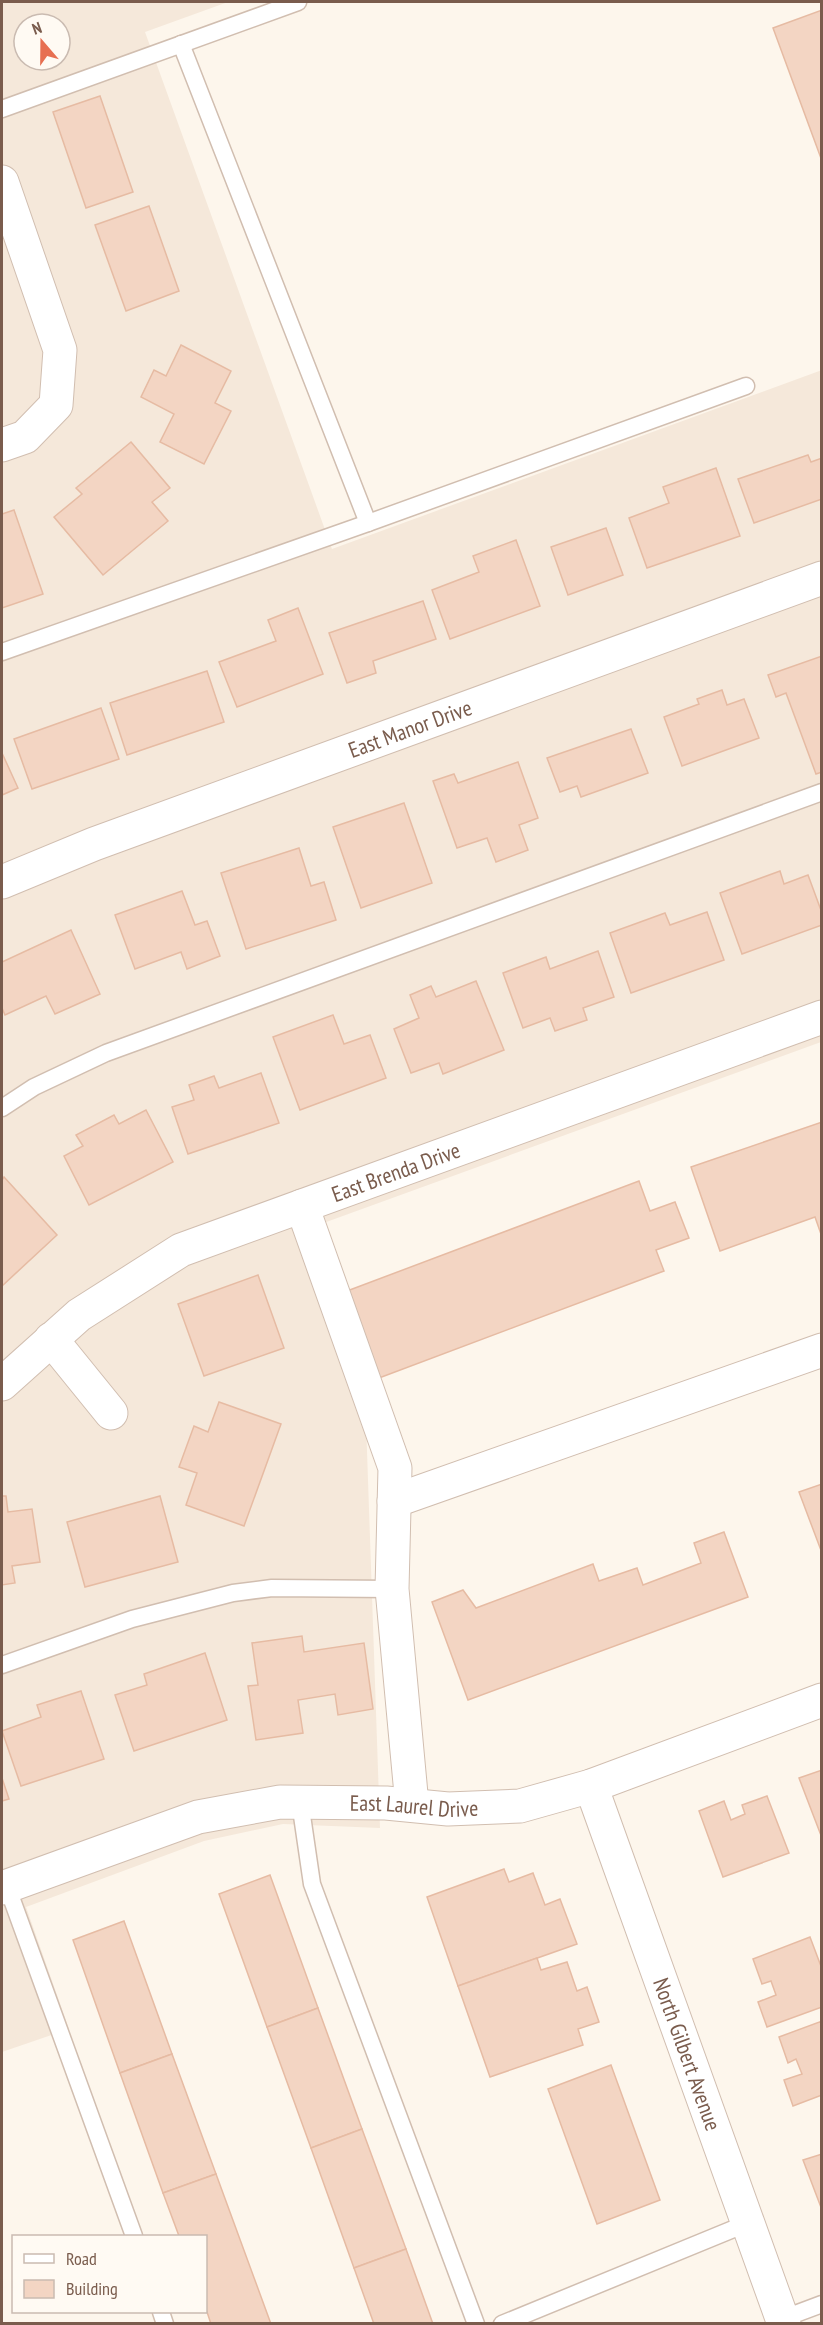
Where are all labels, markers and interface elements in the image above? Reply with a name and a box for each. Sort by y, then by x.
north arrow [12,12,72,72]
text: N [29,17,44,39]
street label: East Manor Drive [345,693,475,764]
street label: East Brenda Drive [328,1136,464,1208]
street label: East Laurel Drive [350,1789,479,1823]
street label: North Gilbert Avenue [647,1974,727,2134]
legend [12,2235,207,2313]
text: Road [66,2247,97,2270]
text: Building [66,2277,118,2300]

